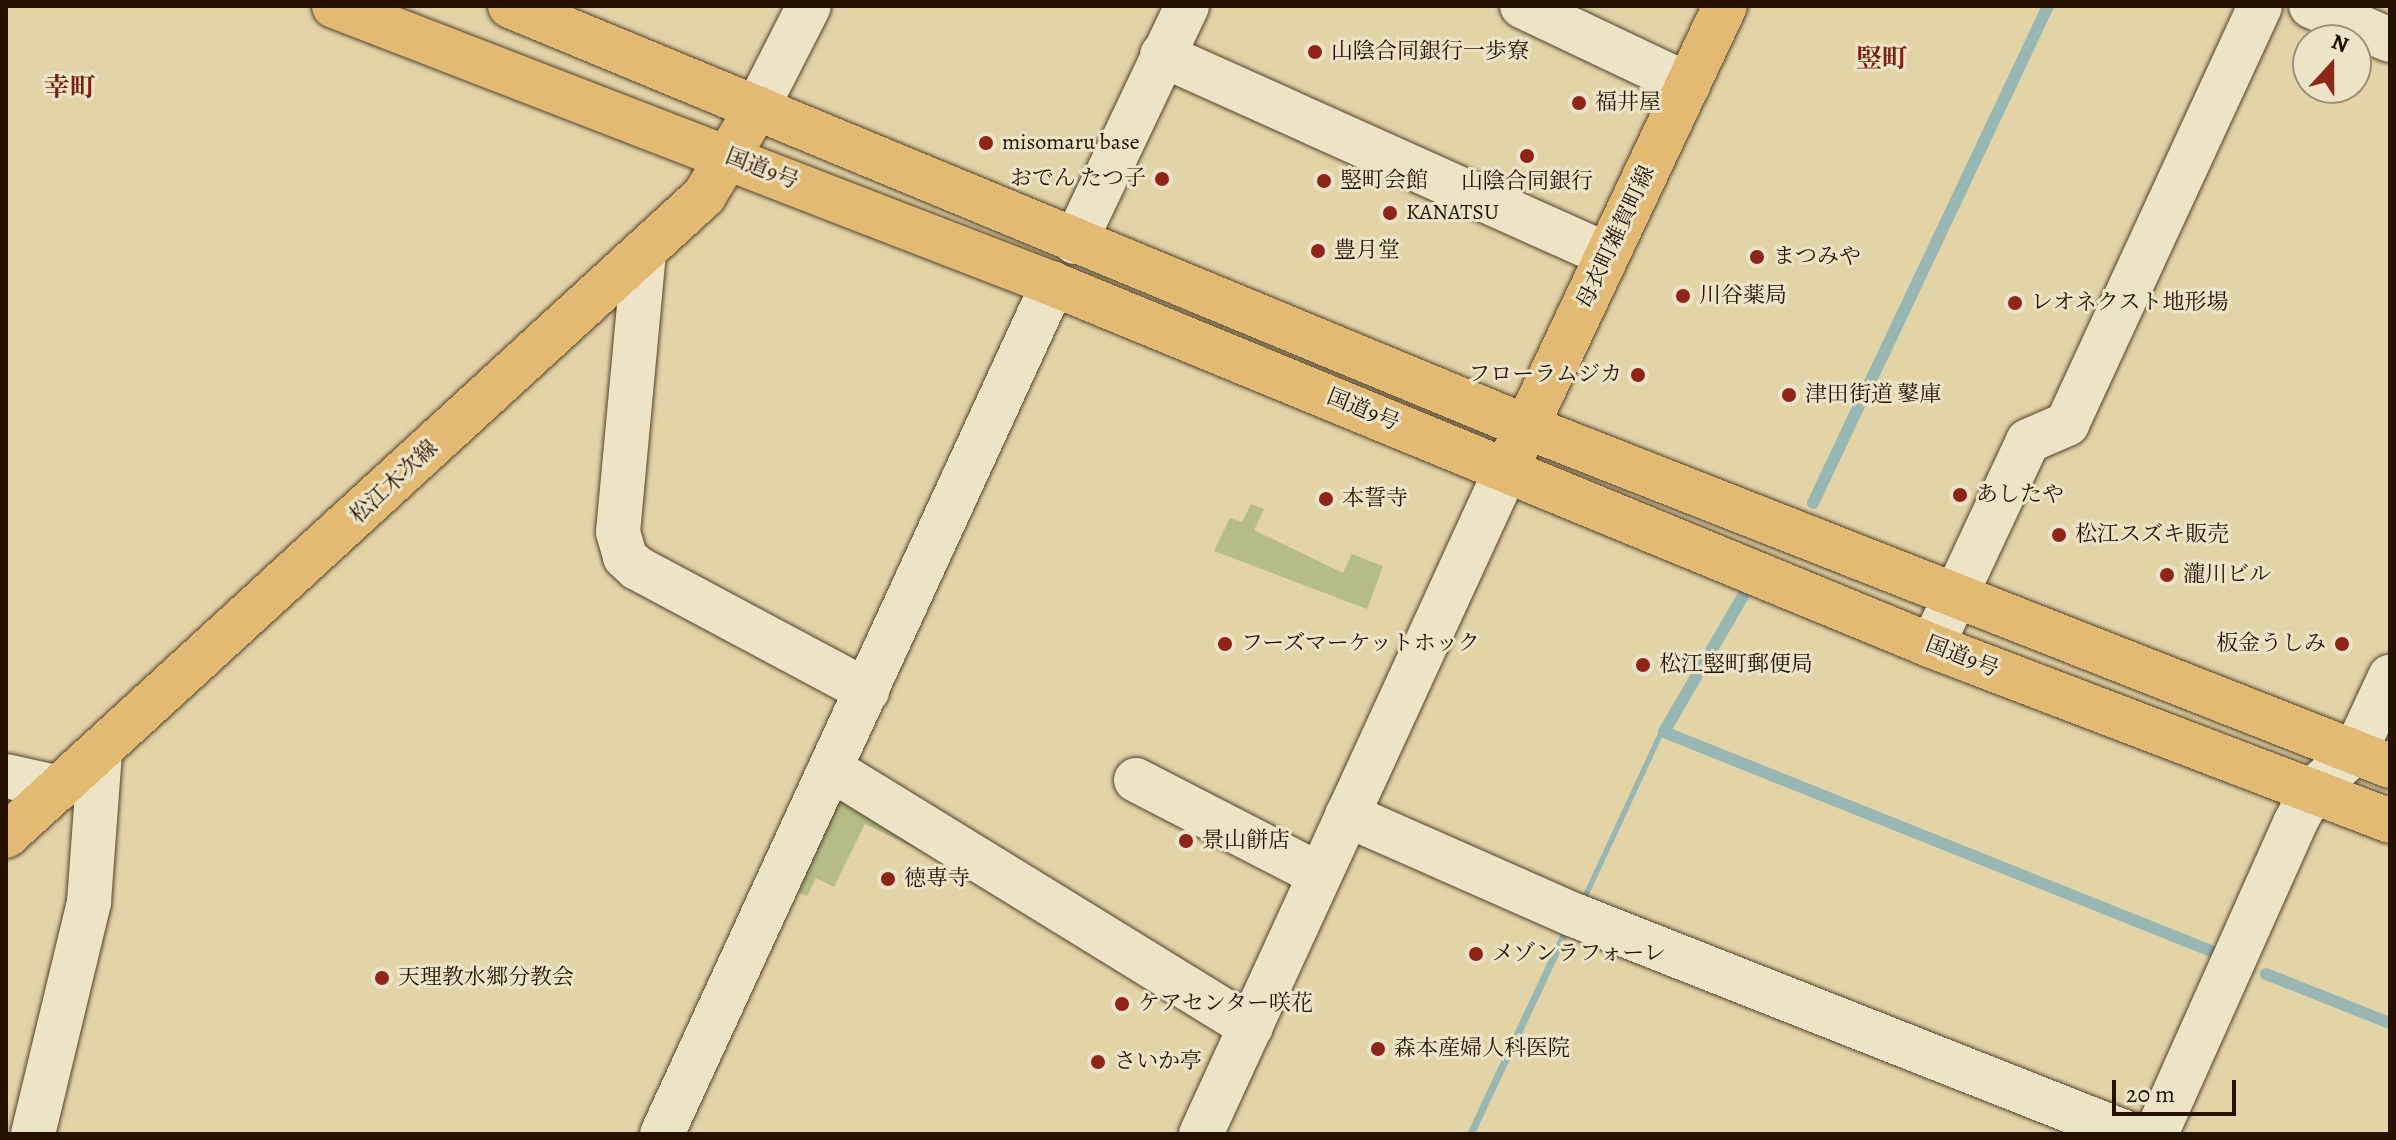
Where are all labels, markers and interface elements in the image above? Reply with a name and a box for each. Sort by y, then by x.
north arrow [2292,24,2372,104]
text: N [2327,27,2353,60]
place label: 山陰合同銀行一歩寮 [1331,39,1529,65]
marker: 山陰合同銀行一歩寮 [1306,43,1324,61]
district label: 竪町 [1856,43,1908,75]
district label: 幸町 [44,72,96,104]
place label: 福井屋 [1595,90,1661,116]
marker: 福井屋 [1570,94,1588,112]
place label: misomaru base [1002,130,1140,156]
marker: misomaru base [977,134,995,152]
street label: 国道9号 [722,143,802,195]
marker: 山陰合同銀行 [1518,147,1536,165]
street label: 母衣町雑賀町線 [1571,162,1661,312]
place label: おでん たつ子 [1010,166,1146,192]
place label: 竪町会館 [1340,168,1428,194]
place label: 山陰合同銀行 [1461,169,1593,195]
marker: おでん たつ子 [1153,170,1171,188]
marker: 竪町会館 [1315,172,1333,190]
place label: KANATSU [1406,200,1499,226]
marker: KANATSU [1381,204,1399,222]
place label: 豊月堂 [1334,238,1400,264]
marker: 豊月堂 [1309,242,1327,260]
place label: まつみや [1773,244,1861,270]
marker: まつみや [1748,248,1766,266]
place label: 川谷薬局 [1699,283,1787,309]
marker: 川谷薬局 [1674,287,1692,305]
place label: レオネクスト地形場 [2031,290,2229,316]
marker: レオネクスト地形場 [2006,294,2024,312]
place label: フローラムジカ [1468,362,1622,388]
marker: フローラムジカ [1629,366,1647,384]
place label: 津田街道 鼕庫 [1805,382,1941,408]
street label: 国道9号 [1323,384,1403,436]
marker: 津田街道 鼕庫 [1780,386,1798,404]
street label: 松江木次線 [345,435,443,529]
place label: あしたや [1976,482,2064,508]
place label: 本誓寺 [1342,486,1408,512]
marker: あしたや [1951,486,1969,504]
marker: 本誓寺 [1317,490,1335,508]
place label: 松江スズキ販売 [2075,522,2229,548]
marker: 松江スズキ販売 [2050,526,2068,544]
place label: 瀧川ビル [2183,562,2271,588]
marker: 瀧川ビル [2158,566,2176,584]
place label: フーズマーケットホック [1241,631,1482,657]
street label: 国道9号 [1922,631,2002,683]
place label: 板金うしみ [2216,631,2326,657]
marker: フーズマーケットホック [1216,635,1234,653]
marker: 板金うしみ [2333,635,2351,653]
place label: 松江竪町郵便局 [1659,652,1813,678]
marker: 松江竪町郵便局 [1634,656,1652,674]
place label: 景山餅店 [1202,828,1290,854]
marker: 景山餅店 [1177,832,1195,850]
place label: 徳専寺 [904,866,970,892]
marker: 徳専寺 [879,870,897,888]
place label: メゾンラフォーレ [1492,941,1668,967]
marker: メゾンラフォーレ [1467,945,1485,963]
place label: 天理教水郷分教会 [398,965,574,991]
marker: 天理教水郷分教会 [373,969,391,987]
place label: ケアセンター咲花 [1138,991,1314,1017]
marker: ケアセンター咲花 [1113,995,1131,1013]
place label: 森本産婦人科医院 [1394,1036,1570,1062]
marker: 森本産婦人科医院 [1369,1040,1387,1058]
place label: さいか亭 [1114,1049,1202,1075]
marker: さいか亭 [1089,1053,1107,1071]
scale bar [2116,1064,2240,1114]
text: 20 m [2126,1078,2175,1110]

